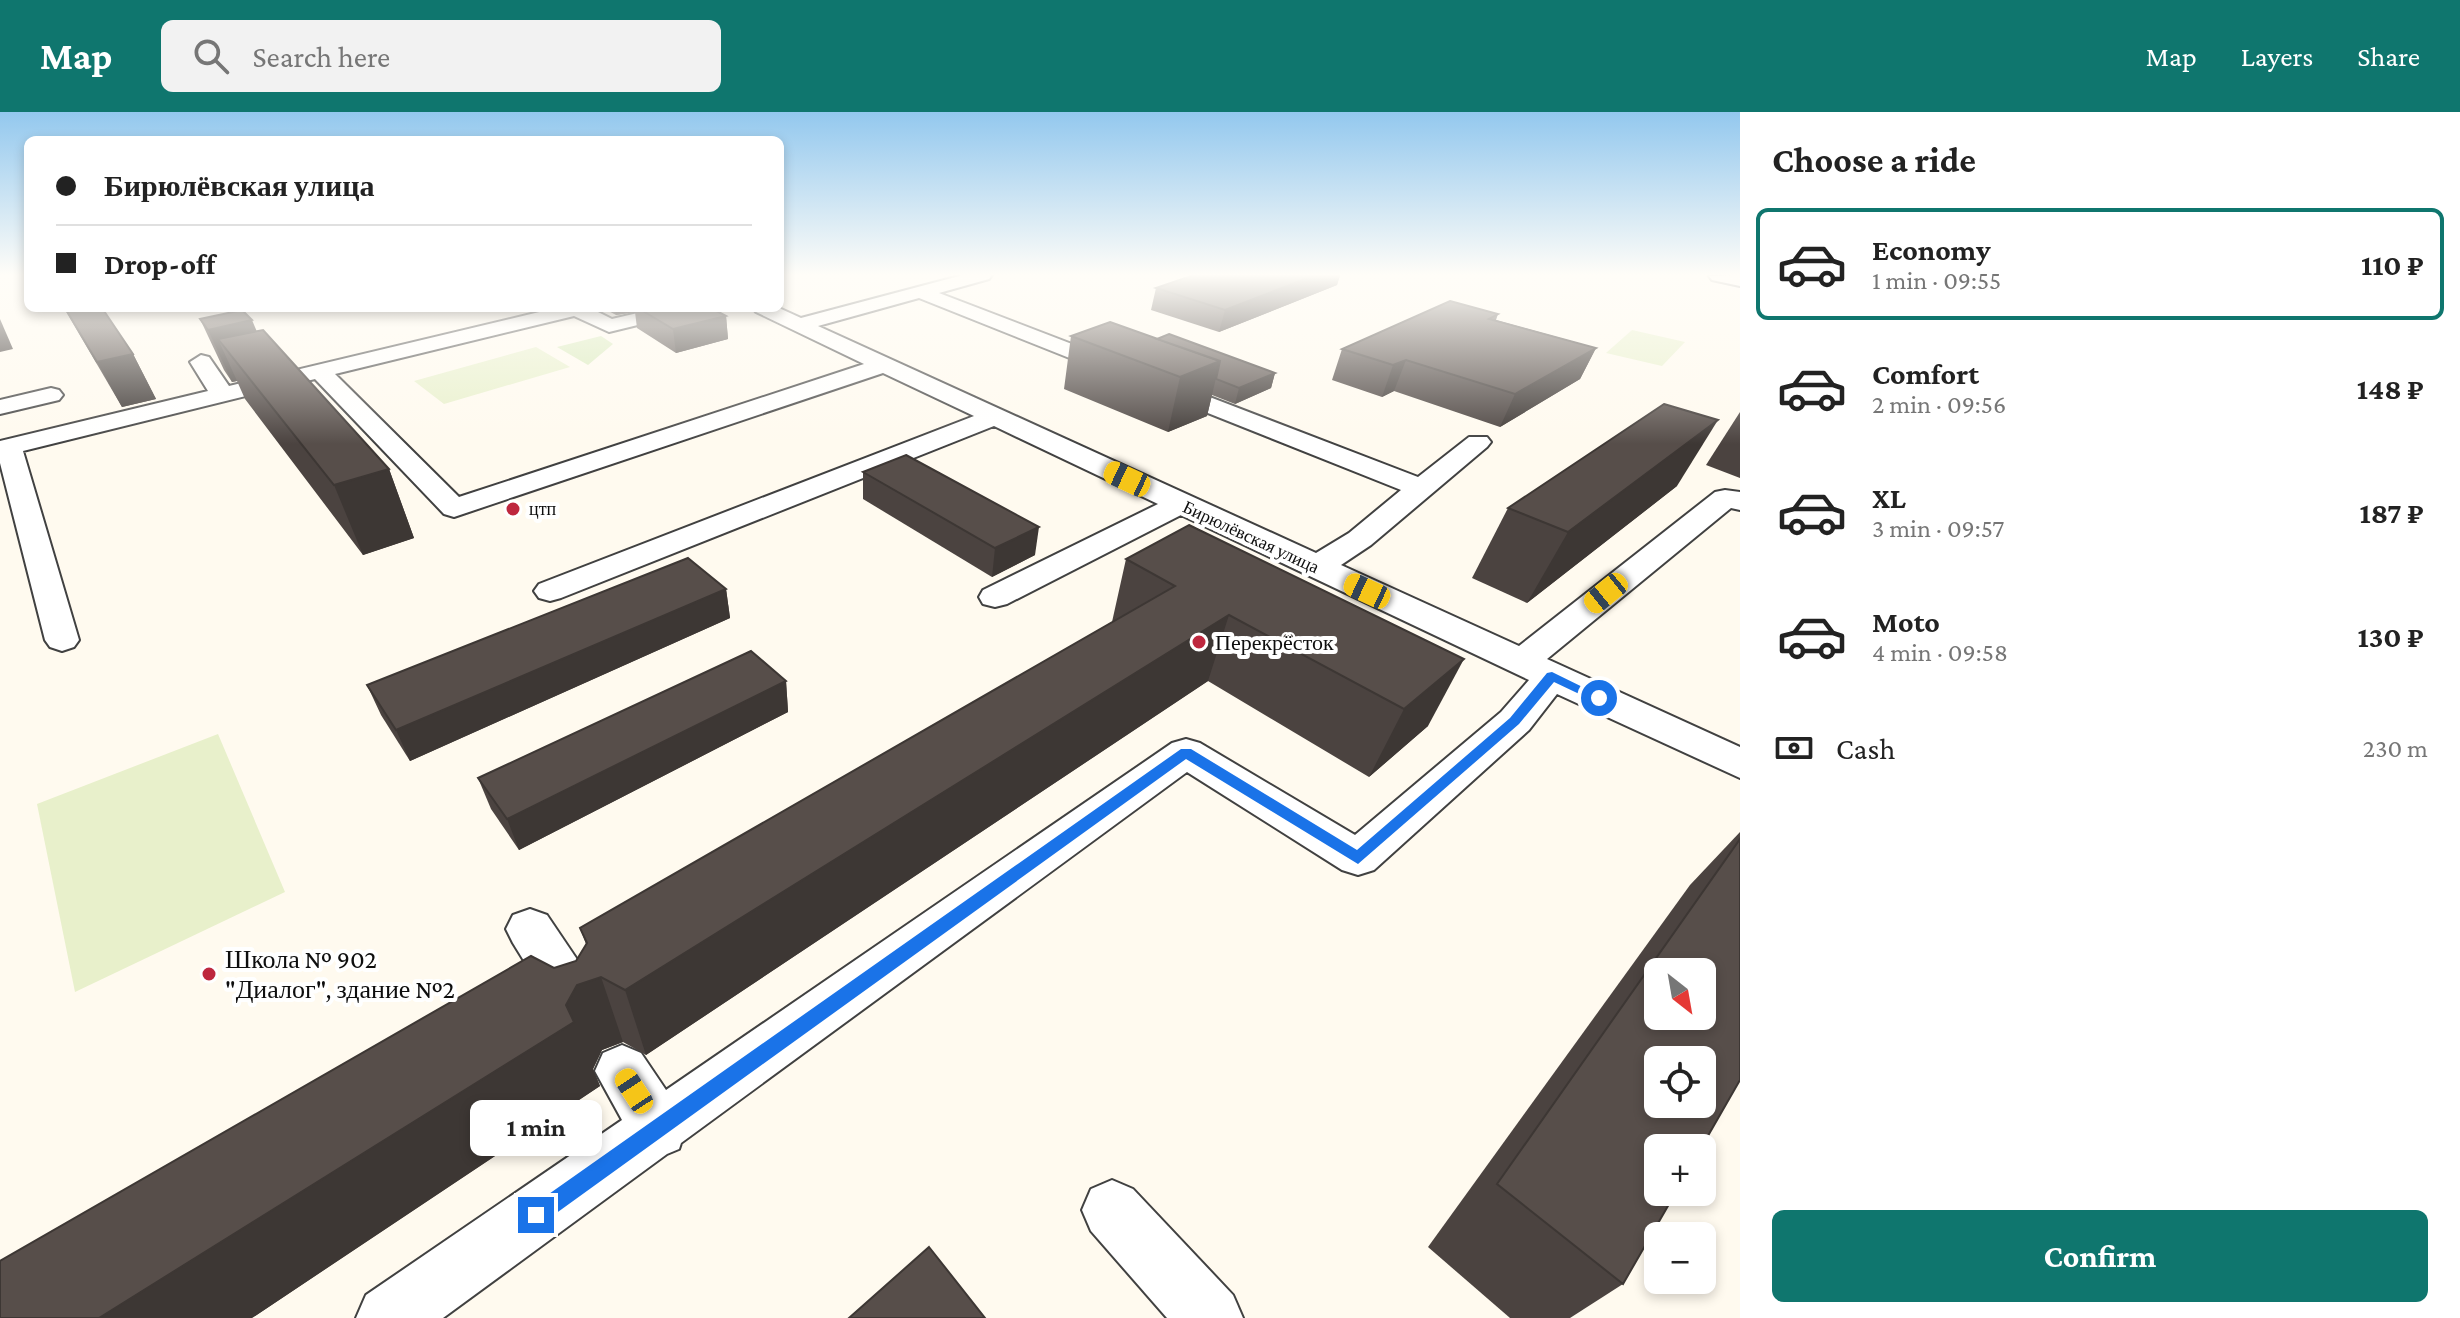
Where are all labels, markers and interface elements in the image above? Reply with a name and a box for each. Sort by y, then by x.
search box [161,20,721,92]
icon: search [189,34,233,78]
text: Map [40,35,113,77]
text: Search here [253,40,390,73]
text: Map [2146,41,2197,72]
text: Layers [2241,41,2313,72]
text: Share [2357,41,2420,72]
text: Choose a ride [1772,140,1976,180]
text: Бирюлёвская улица [104,169,375,202]
icon: car [1776,228,1848,300]
text: Economy [1872,233,1991,266]
text: Drop-off [104,247,215,280]
text: 110 ₽ [2361,248,2424,281]
text: 1 min · 09:55 [1872,266,2001,295]
icon: car [1776,352,1848,424]
text: Comfort [1872,357,1979,390]
text: 148 ₽ [2357,372,2424,405]
text: 2 min · 09:56 [1872,390,2006,419]
car [1100,458,1154,500]
icon: car [1776,476,1848,548]
text: XL [1872,481,1906,514]
text: 187 ₽ [2360,496,2424,529]
street label: Бирюлёвская улица [1180,497,1322,577]
place label: цтп [529,499,556,519]
marker: цтп [504,500,522,518]
text: 3 min · 09:57 [1872,514,2004,543]
car [1580,569,1632,617]
car [1340,570,1394,612]
icon: car [1776,600,1848,672]
text: Moto [1872,605,1940,638]
text: 130 ₽ [2357,620,2424,653]
place label: Перекрёсток [1215,630,1334,655]
marker: Перекрёсток [1190,633,1208,651]
text: 4 min · 09:58 [1872,638,2008,667]
route start [1581,680,1617,716]
icon: cash [1772,726,1816,770]
text: Cash [1836,732,1895,765]
text: 230 m [2363,734,2428,763]
place label: Школа № 902 "Диалог", здание №2 [225,945,455,1004]
north arrow [1644,958,1716,1030]
map controls [1644,958,1716,1294]
marker: Школа № 902 "Диалог", здание №2 [200,965,218,983]
button: locate [1644,1046,1716,1118]
car [611,1064,657,1118]
callout: 1 min [470,1099,602,1155]
text: 1 min [506,1113,566,1142]
button: + [1644,1134,1716,1206]
route end [518,1197,554,1233]
button: Confirm [1772,1210,2428,1302]
button: − [1644,1222,1716,1294]

